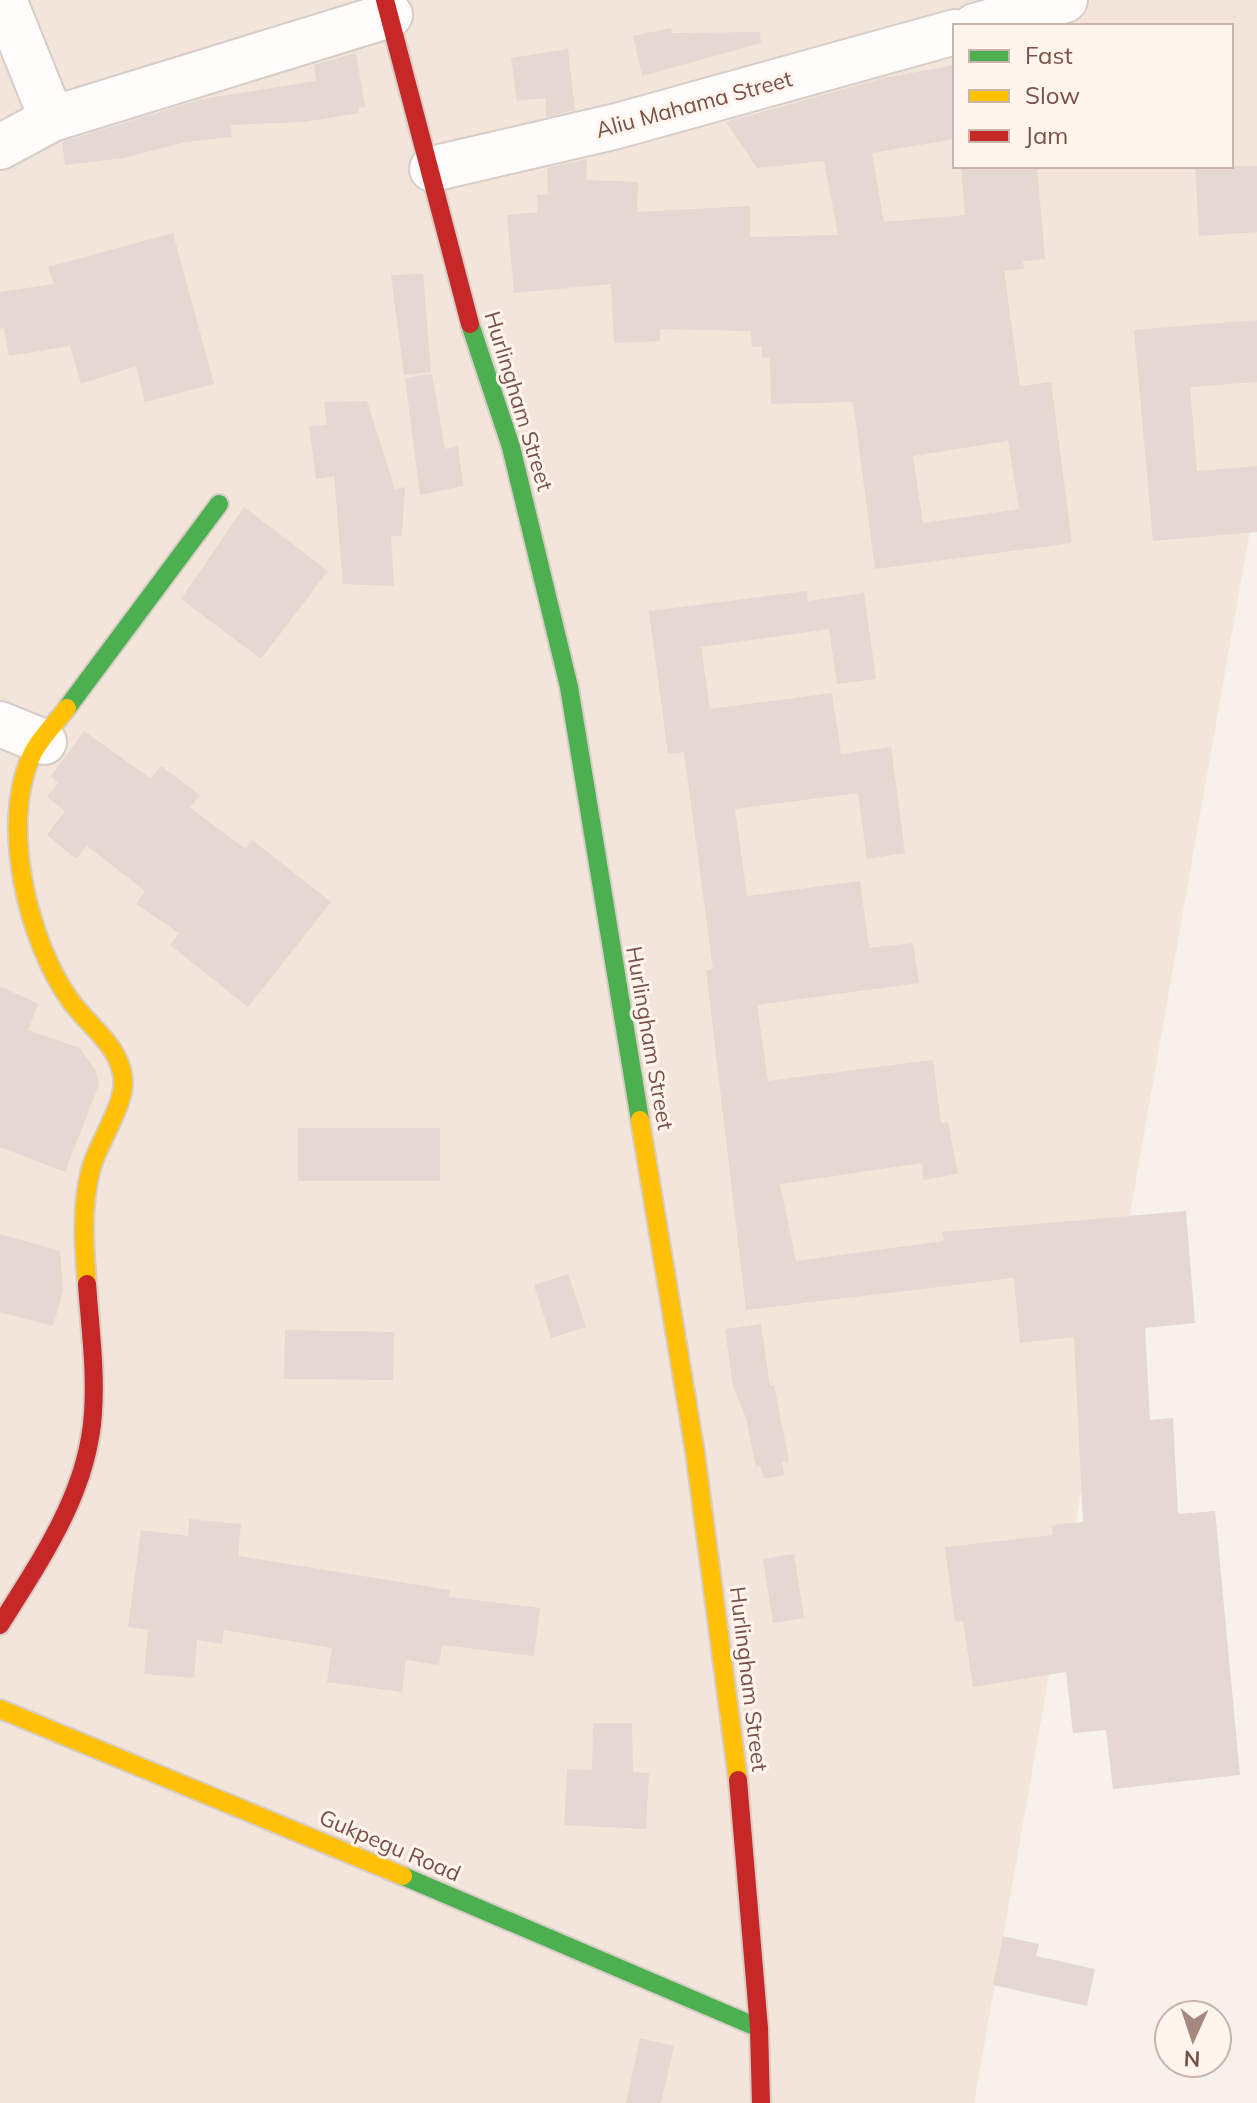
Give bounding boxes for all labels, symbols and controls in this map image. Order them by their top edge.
legend [953,24,1233,168]
text: Fast [1025,40,1073,70]
street label: Aliu Mahama Street [593,64,796,144]
text: Slow [1025,80,1080,110]
text: Jam [1025,120,1068,150]
street label: Hurlingham Street [478,308,560,494]
street label: Hurlingham Street [620,944,680,1132]
street label: Hurlingham Street [724,1585,774,1773]
street label: Gukpegu Road [315,1803,465,1887]
north arrow [1153,1999,1233,2079]
text: N [1183,2045,1201,2073]

